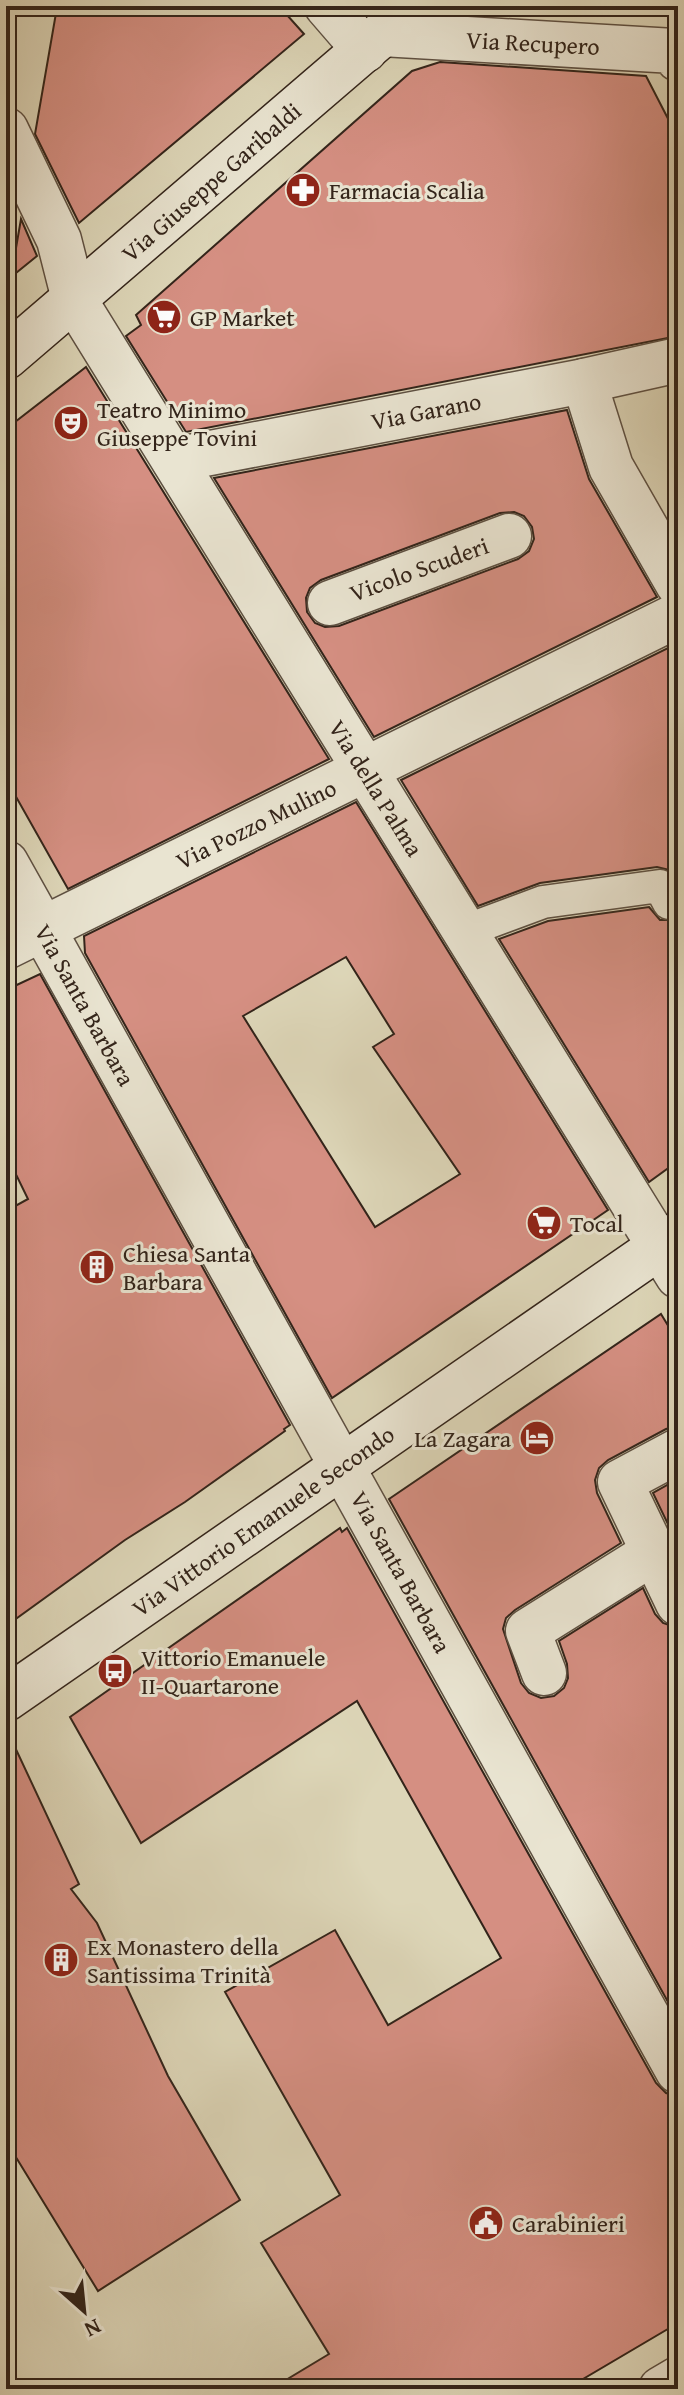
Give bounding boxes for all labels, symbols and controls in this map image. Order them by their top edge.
street label: Via Recupero [465,22,601,64]
street label: Via Giuseppe Garibaldi [113,94,309,270]
pharmacy icon: Farmacia Scalia [284,171,322,209]
place label: Farmacia Scalia [329,173,485,208]
supermarket icon: GP Market [145,298,183,336]
place label: GP Market [190,300,295,335]
street label: Via Garano [368,383,484,439]
place label: Teatro Minimo Giuseppe Tovini [97,392,258,455]
theatre icon: Teatro Minimo Giuseppe Tovini [52,404,90,442]
street label: Vicolo Scuderi [345,528,494,610]
street label: Via della Palma [320,713,432,864]
street label: Via Pozzo Mulino [170,770,342,878]
street label: Via Santa Barbara [26,918,144,1093]
supermarket icon: Tocal [525,1204,563,1242]
place label: Tocal [570,1206,624,1241]
place label: Chiesa Santa Barbara [123,1236,251,1299]
building icon: Chiesa Santa Barbara [78,1248,116,1286]
street label: Via Vittorio Emanuele Secondo [125,1417,401,1625]
hotel icon: La Zagara [518,1419,556,1457]
place label: La Zagara [414,1421,512,1456]
street label: Via Santa Barbara [342,1485,460,1660]
place label: Vittorio Emanuele II-Quartarone [141,1640,326,1703]
bus stop icon: Vittorio Emanuele II-Quartarone [96,1652,134,1690]
place label: Ex Monastero della Santissima Trinità [87,1929,279,1992]
building icon: Ex Monastero della Santissima Trinità [42,1941,80,1979]
public building icon: Carabinieri [467,2204,505,2242]
place label: Carabinieri [512,2206,625,2241]
north arrow [44,2271,124,2351]
text: N [79,2311,107,2347]

